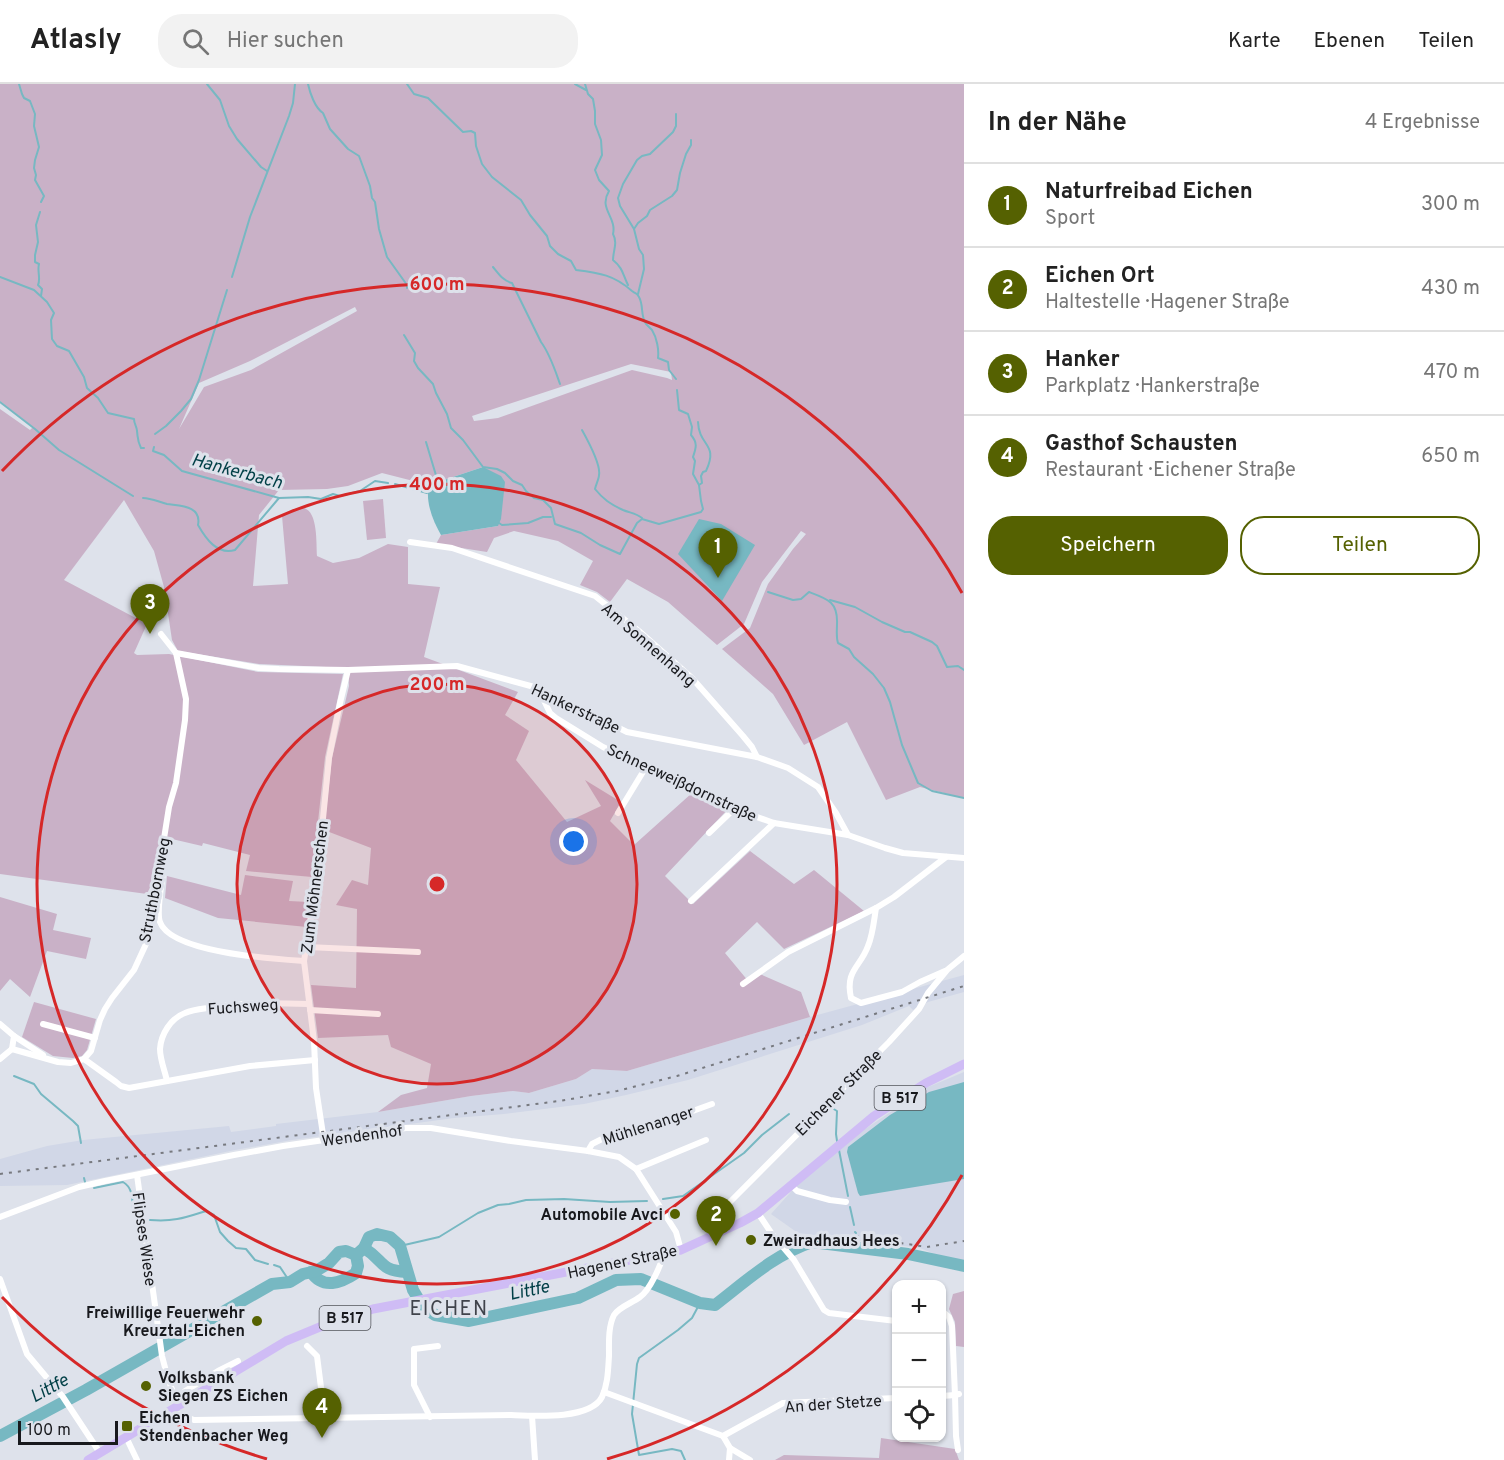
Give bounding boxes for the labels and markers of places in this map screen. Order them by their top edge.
pin: 1 [698,528,738,578]
pin: 3 [130,584,170,634]
centre of rings [427,874,447,894]
pin: 2 [696,1196,736,1246]
place label: Automobile Avci [541,1206,663,1226]
marker: Automobile Avci [668,1207,682,1221]
place label: Zweiradhaus Hees [763,1232,900,1252]
marker: Zweiradhaus Hees [744,1233,758,1247]
place label: Freiwillige Feuerwehr Kreuztal-Eichen [86,1304,245,1342]
marker: Freiwillige Feuerwehr Kreuztal-Eichen [250,1314,264,1328]
place label: Volksbank Siegen ZS Eichen [158,1369,288,1407]
marker: Volksbank Siegen ZS Eichen [139,1379,153,1393]
pin: 4 [302,1388,342,1438]
place label: Eichen Stendenbacher Weg [139,1409,289,1447]
marker: Eichen Stendenbacher Weg [120,1419,134,1433]

